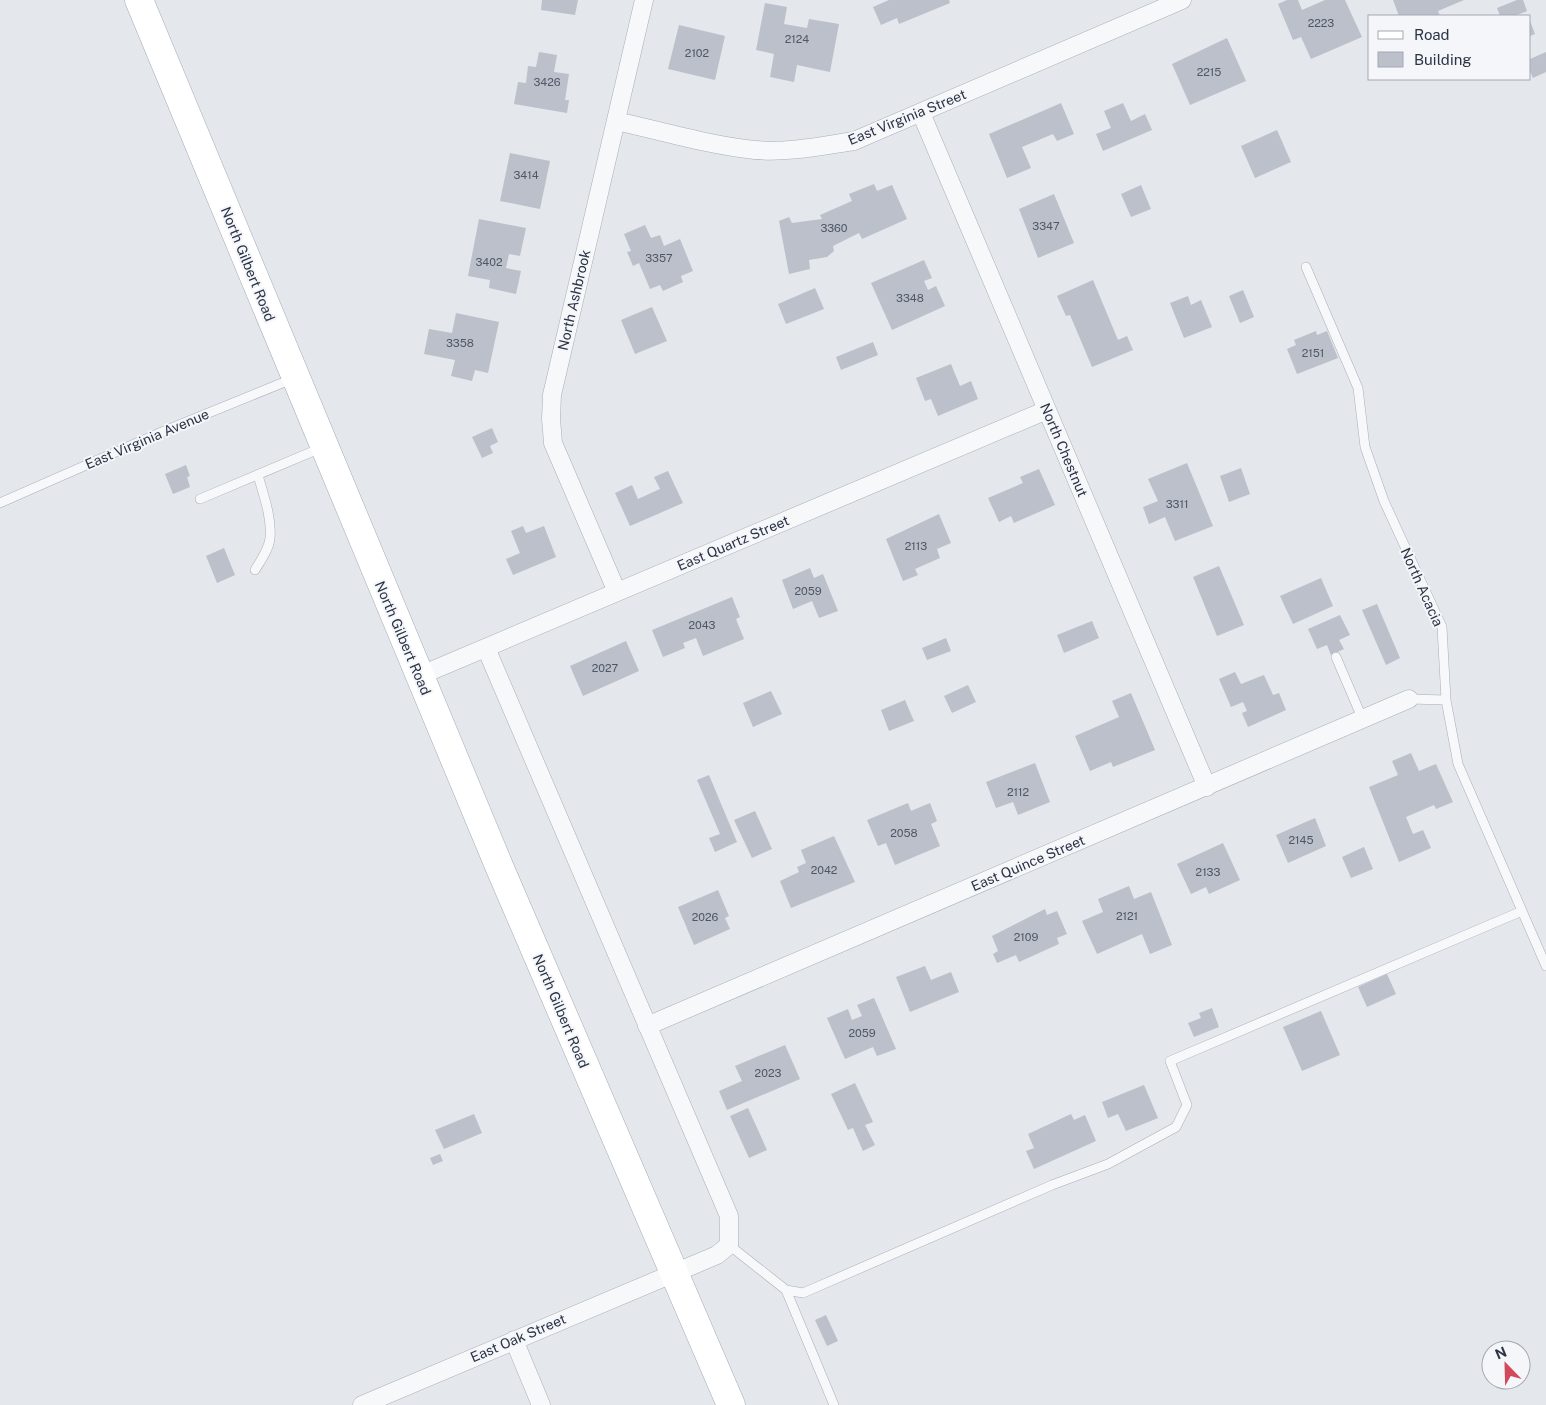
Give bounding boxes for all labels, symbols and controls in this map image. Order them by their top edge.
legend [1368,15,1531,80]
house number: 2223 [1308,17,1334,29]
text: Road [1414,26,1450,43]
house number: 2124 [785,33,809,45]
house number: 2102 [685,47,710,59]
text: Building [1414,51,1472,68]
house number: 2215 [1197,66,1221,78]
house number: 3426 [533,76,561,88]
street label: East Virginia Street [846,86,968,148]
house number: 3414 [513,169,539,181]
street label: North Gilbert Road [218,204,278,324]
house number: 3347 [1032,220,1060,232]
house number: 3360 [820,222,848,234]
street label: North Ashbrook [555,248,593,352]
house number: 3357 [645,252,673,264]
house number: 3402 [475,256,503,268]
house number: 3348 [896,292,924,304]
house number: 3358 [446,337,474,349]
house number: 2151 [1302,347,1324,359]
street label: North Chestnut [1037,401,1091,499]
street label: East Virginia Avenue [83,406,211,472]
house number: 3311 [1166,498,1188,510]
street label: East Quartz Street [675,512,791,574]
house number: 2113 [905,540,927,552]
street label: North Acacia [1398,545,1446,629]
street label: North Gilbert Road [372,579,434,697]
house number: 2059 [794,585,822,597]
house number: 2043 [688,619,716,631]
house number: 2027 [592,662,619,674]
house number: 2112 [1007,786,1029,798]
house number: 2058 [890,827,918,839]
street label: East Quince Street [969,832,1087,894]
house number: 2145 [1289,834,1313,846]
house number: 2042 [811,864,838,876]
house number: 2133 [1196,866,1220,878]
house number: 2121 [1116,910,1138,922]
house number: 2026 [692,911,718,923]
house number: 2109 [1014,931,1038,943]
street label: North Gilbert Road [530,952,592,1070]
house number: 2059 [848,1027,876,1039]
house number: 2023 [755,1067,781,1079]
street label: East Oak Street [468,1311,568,1365]
north arrow [1481,1340,1531,1390]
text: N [1493,1344,1509,1363]

